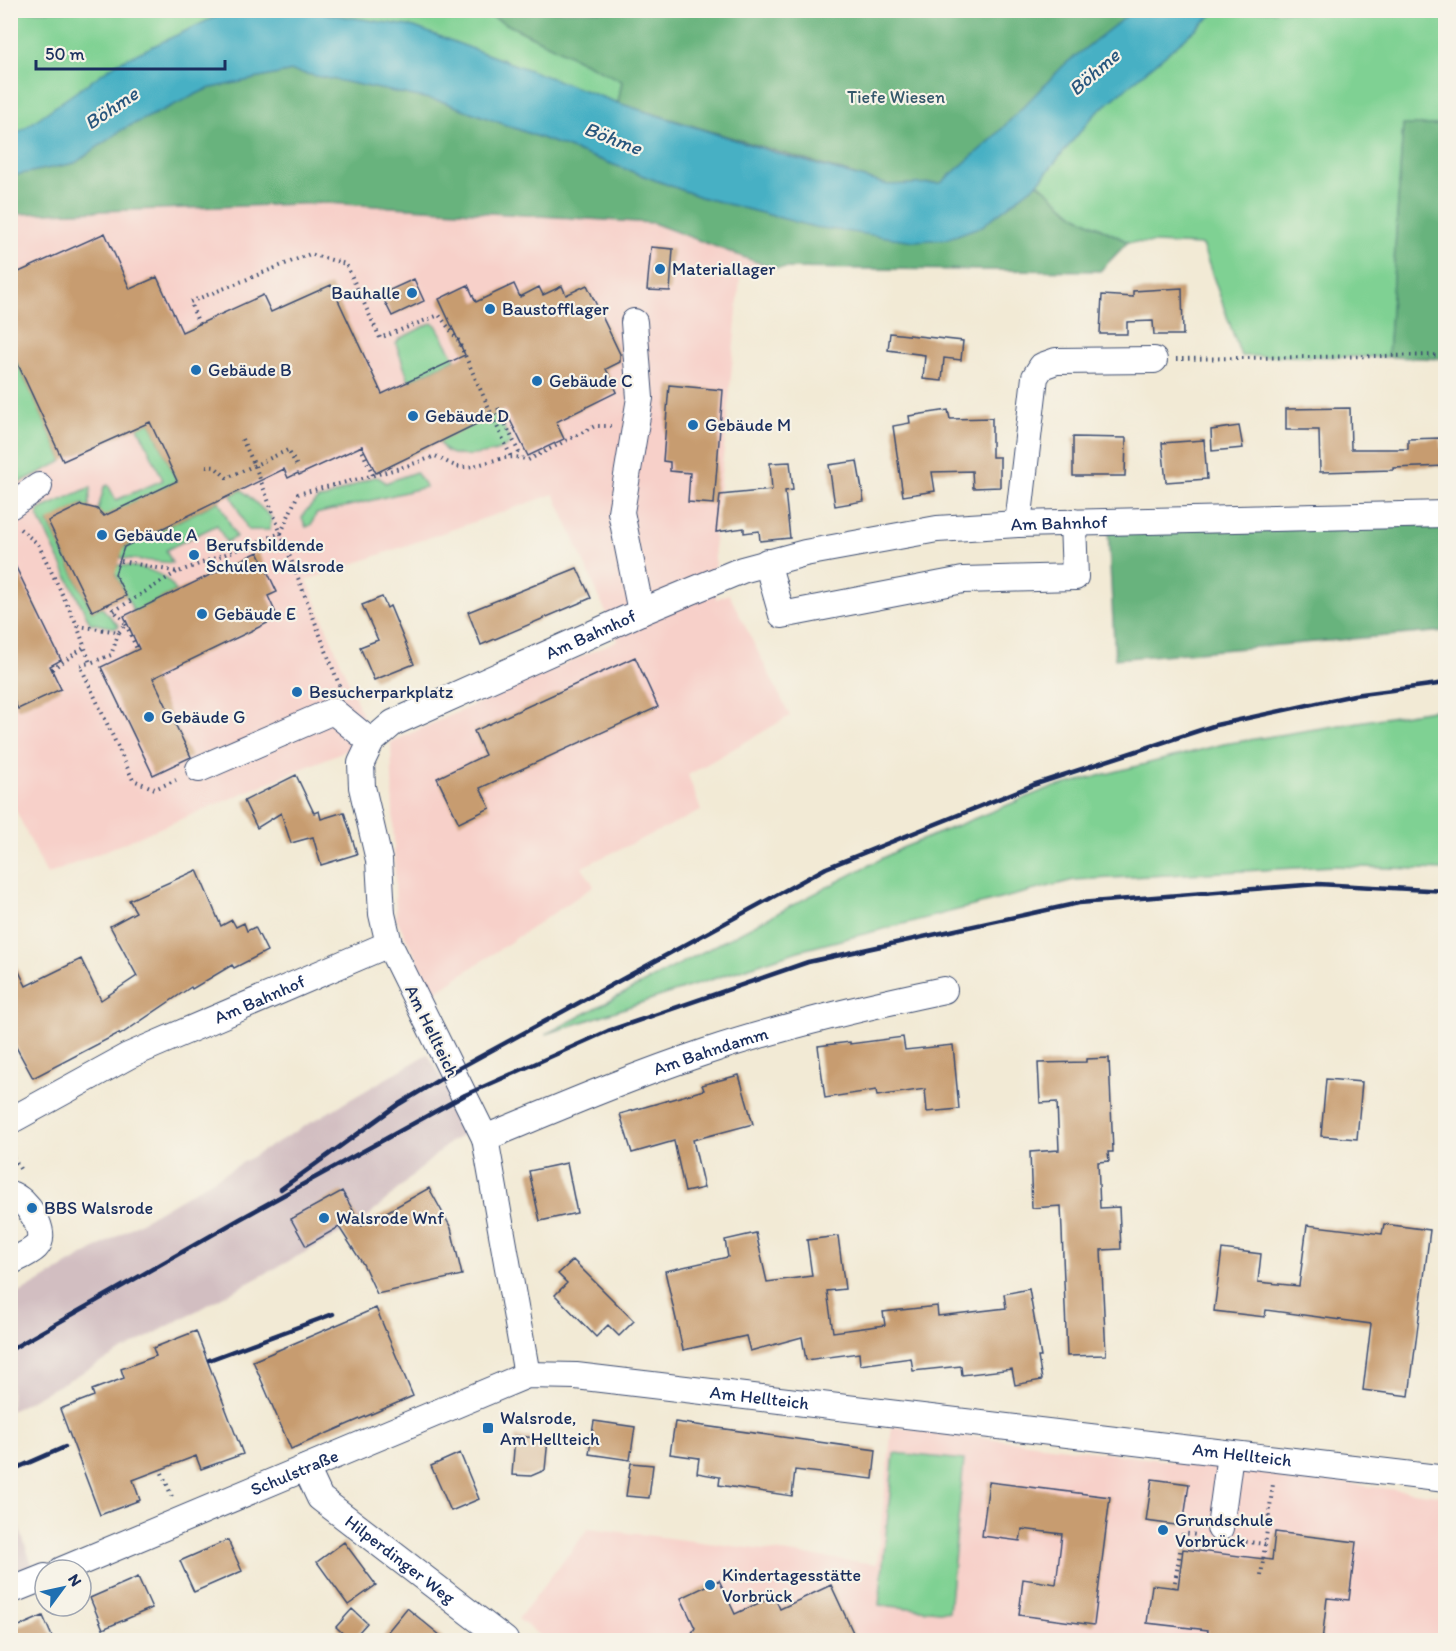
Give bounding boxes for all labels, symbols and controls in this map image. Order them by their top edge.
scale bar [36,33,225,71]
water label: Böhme [1064,42,1125,101]
text: 50 m [45,43,85,65]
water label: Böhme [80,81,144,135]
park label: Tiefe Wiesen [847,86,945,108]
water label: Böhme [581,116,646,160]
place label: Materiallager [672,258,776,280]
marker: Materiallager [653,262,667,276]
place label: Bauhalle [331,282,400,304]
marker: Bauhalle [405,286,419,300]
place label: Baustofflager [502,298,609,320]
marker: Baustofflager [483,302,497,316]
place label: Gebäude B [208,359,292,381]
marker: Gebäude B [189,363,203,377]
place label: Gebäude C [549,370,633,392]
marker: Gebäude C [530,374,544,388]
place label: Gebäude D [425,405,509,427]
marker: Gebäude D [406,409,420,423]
place label: Gebäude M [705,414,791,436]
marker: Gebäude M [686,418,700,432]
street label: Am Bahnhof [1010,511,1108,535]
place label: Gebäude A [114,524,198,546]
marker: Gebäude A [95,528,109,542]
place label: Berufsbildende Schulen Walsrode [206,534,344,577]
marker: Berufsbildende Schulen Walsrode [187,548,201,562]
place label: Gebäude E [214,603,296,625]
street label: Am Bahnhof [542,605,640,664]
marker: Gebäude E [195,607,209,621]
place label: Besucherparkplatz [309,681,453,703]
marker: Besucherparkplatz [290,685,304,699]
place label: Gebäude G [161,706,245,728]
marker: Gebäude G [142,710,156,724]
street label: Am Bahnhof [211,970,309,1029]
street label: Am Hellteich [400,981,464,1081]
street label: Am Bahndamm [650,1022,771,1080]
place label: BBS Walsrode [44,1197,153,1219]
marker: BBS Walsrode [25,1201,39,1215]
place label: Walsrode Wnf [336,1207,444,1229]
marker: Walsrode Wnf [317,1211,331,1225]
street label: Am Hellteich [709,1381,811,1415]
place label: Walsrode, Am Hellteich [500,1407,600,1450]
marker: Walsrode, Am Hellteich [481,1421,495,1435]
street label: Am Hellteich [1191,1438,1293,1472]
street label: Schulstraße [247,1444,342,1501]
place label: Grundschule Vorbrück [1175,1509,1273,1552]
street label: Hilperdinger Weg [341,1510,460,1609]
marker: Grundschule Vorbrück [1156,1523,1170,1537]
north arrow [33,1558,93,1618]
place label: Kindertagesstätte Vorbrück [722,1564,861,1607]
text: N [64,1570,86,1590]
marker: Kindertagesstätte Vorbrück [703,1578,717,1592]

